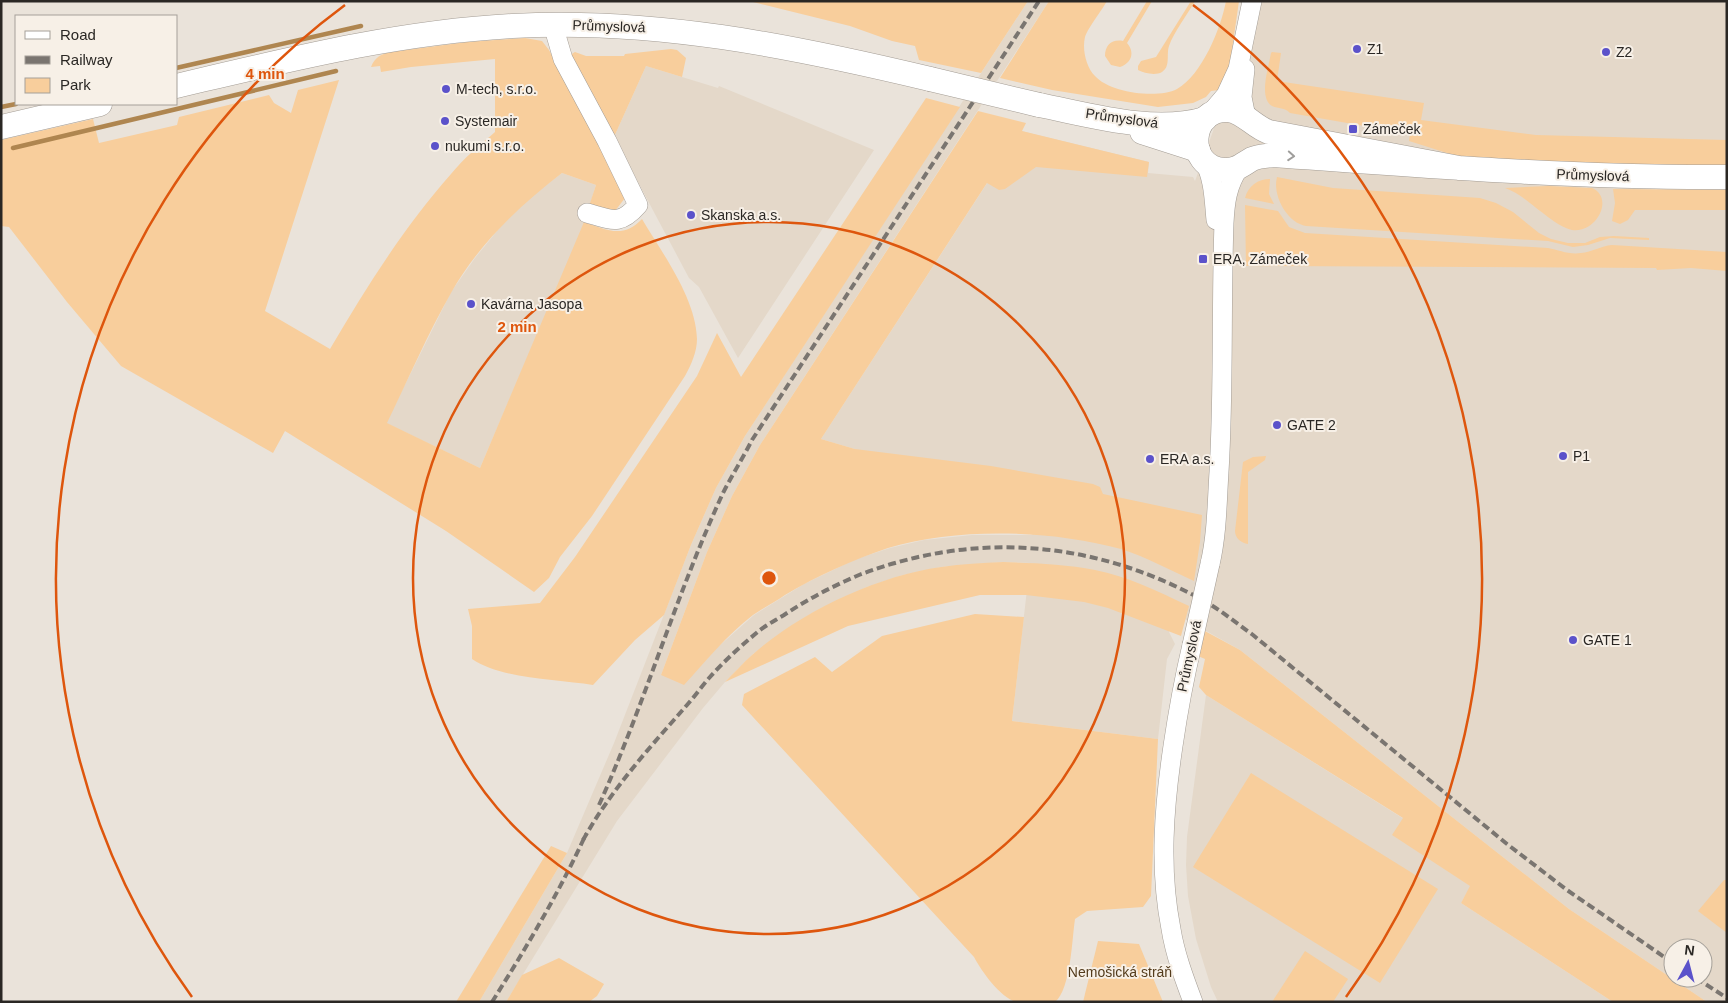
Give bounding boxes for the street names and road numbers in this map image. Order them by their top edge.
street label: Průmyslová [572,17,646,35]
street label: Průmyslová [1085,105,1160,131]
street label: Průmyslová [1556,166,1630,184]
street label: Průmyslová [1174,618,1204,693]

